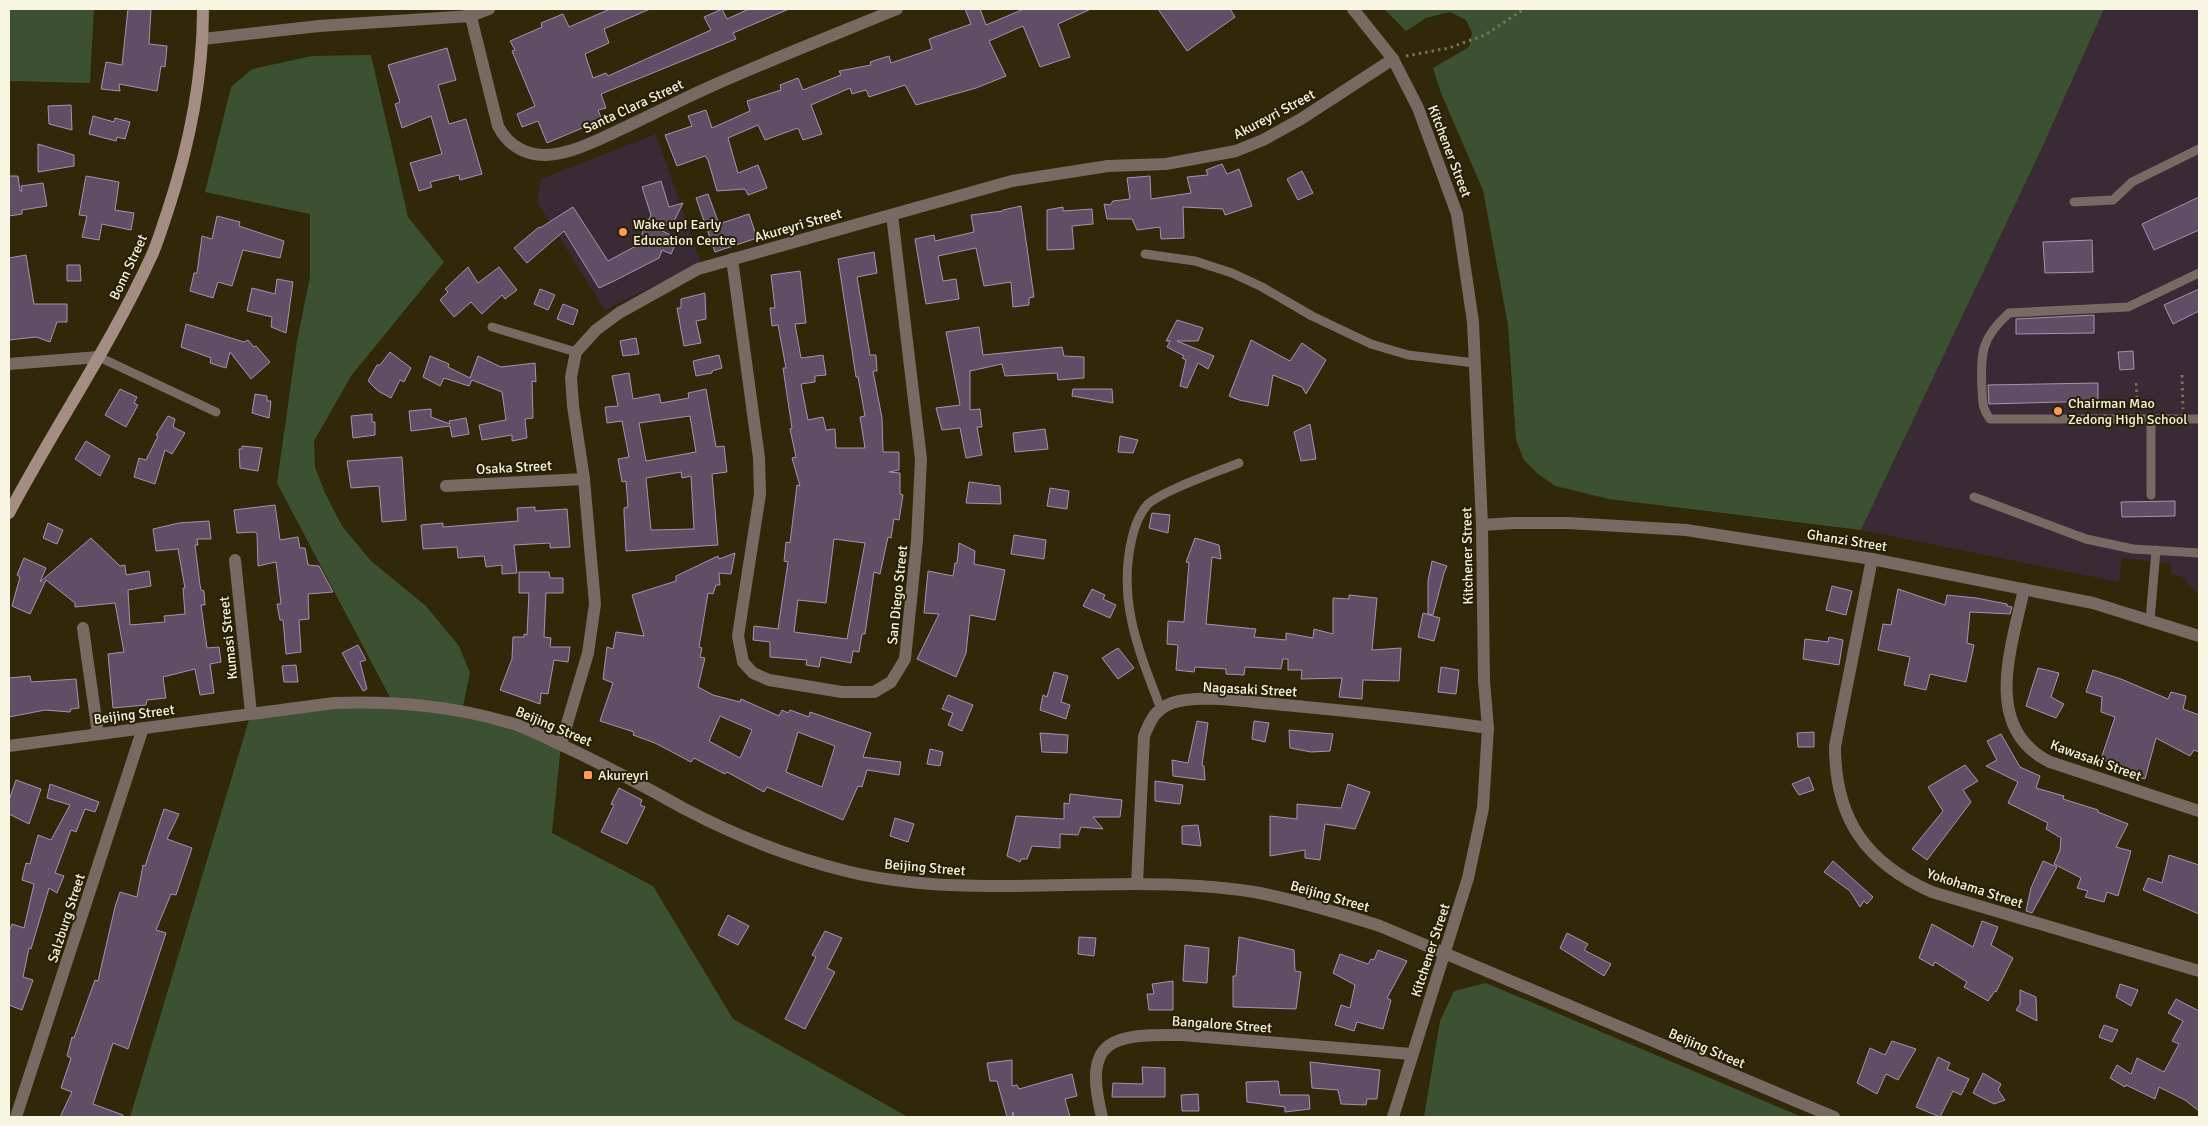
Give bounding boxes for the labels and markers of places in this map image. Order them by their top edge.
place label: Wake up! Early Education Centre [633,216,736,249]
marker: Wake up! Early Education Centre [617,226,629,238]
place label: Chairman Mao Zedong High School [2068,395,2187,428]
marker: Chairman Mao Zedong High School [2052,405,2064,417]
place label: Akureyri [598,767,648,784]
marker: Akureyri [582,769,594,781]

